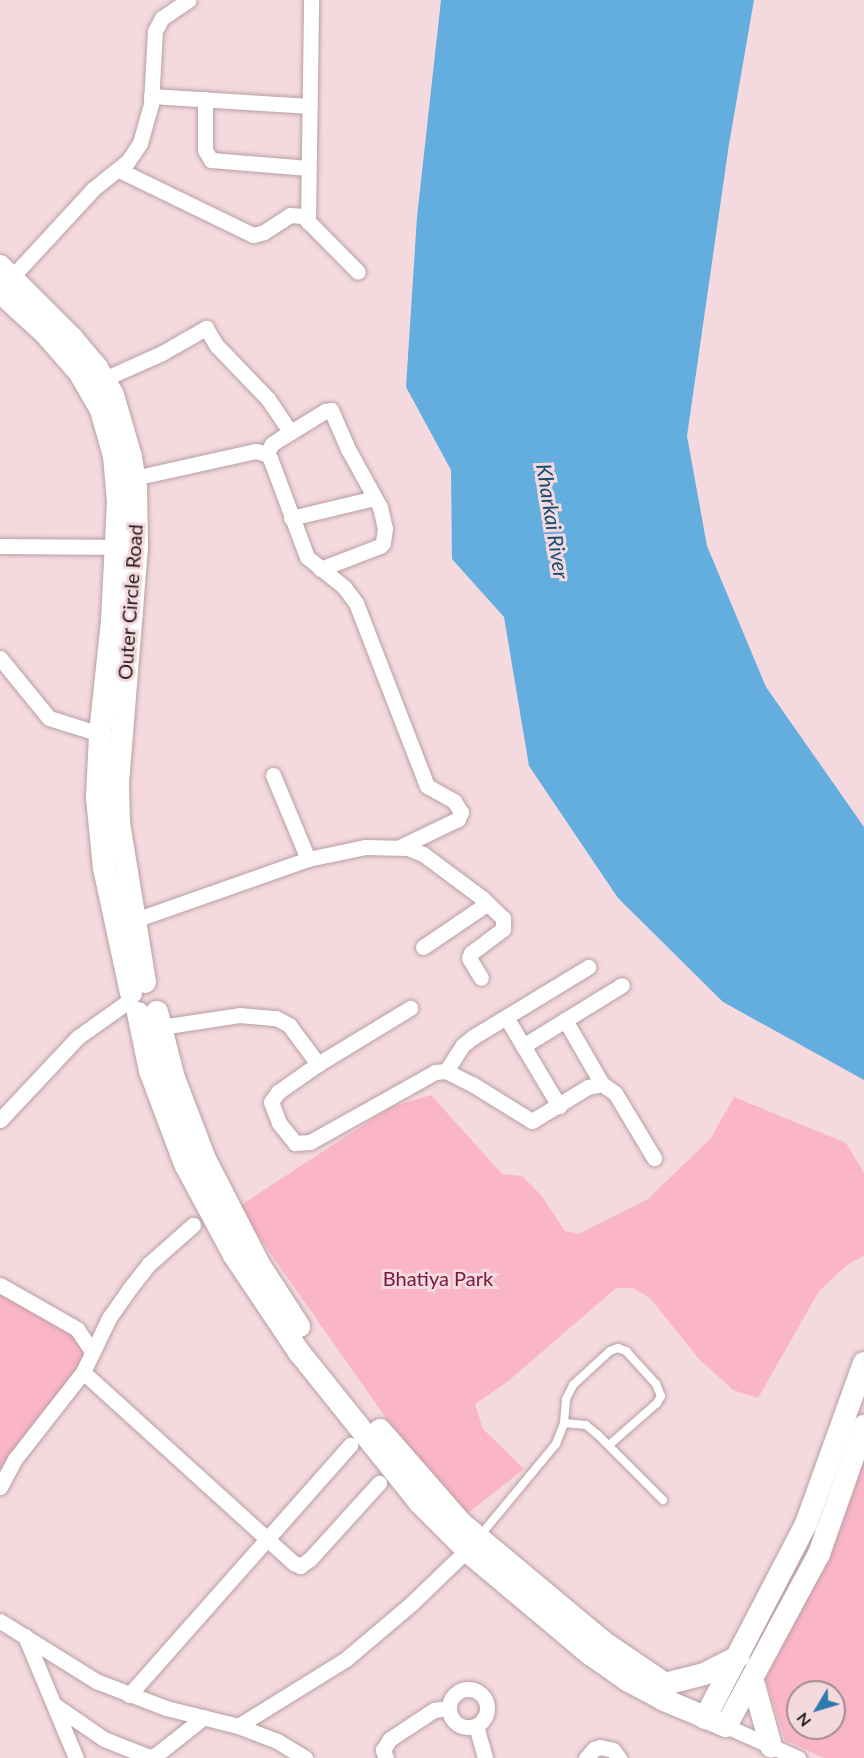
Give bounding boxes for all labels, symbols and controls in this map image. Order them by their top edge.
water label: Kharkai River [531,462,575,580]
street label: Outer Circle Road [113,523,147,681]
park label: Bhatiya Park [383,1266,493,1290]
north arrow [786,1680,846,1740]
text: N [792,1709,814,1731]

